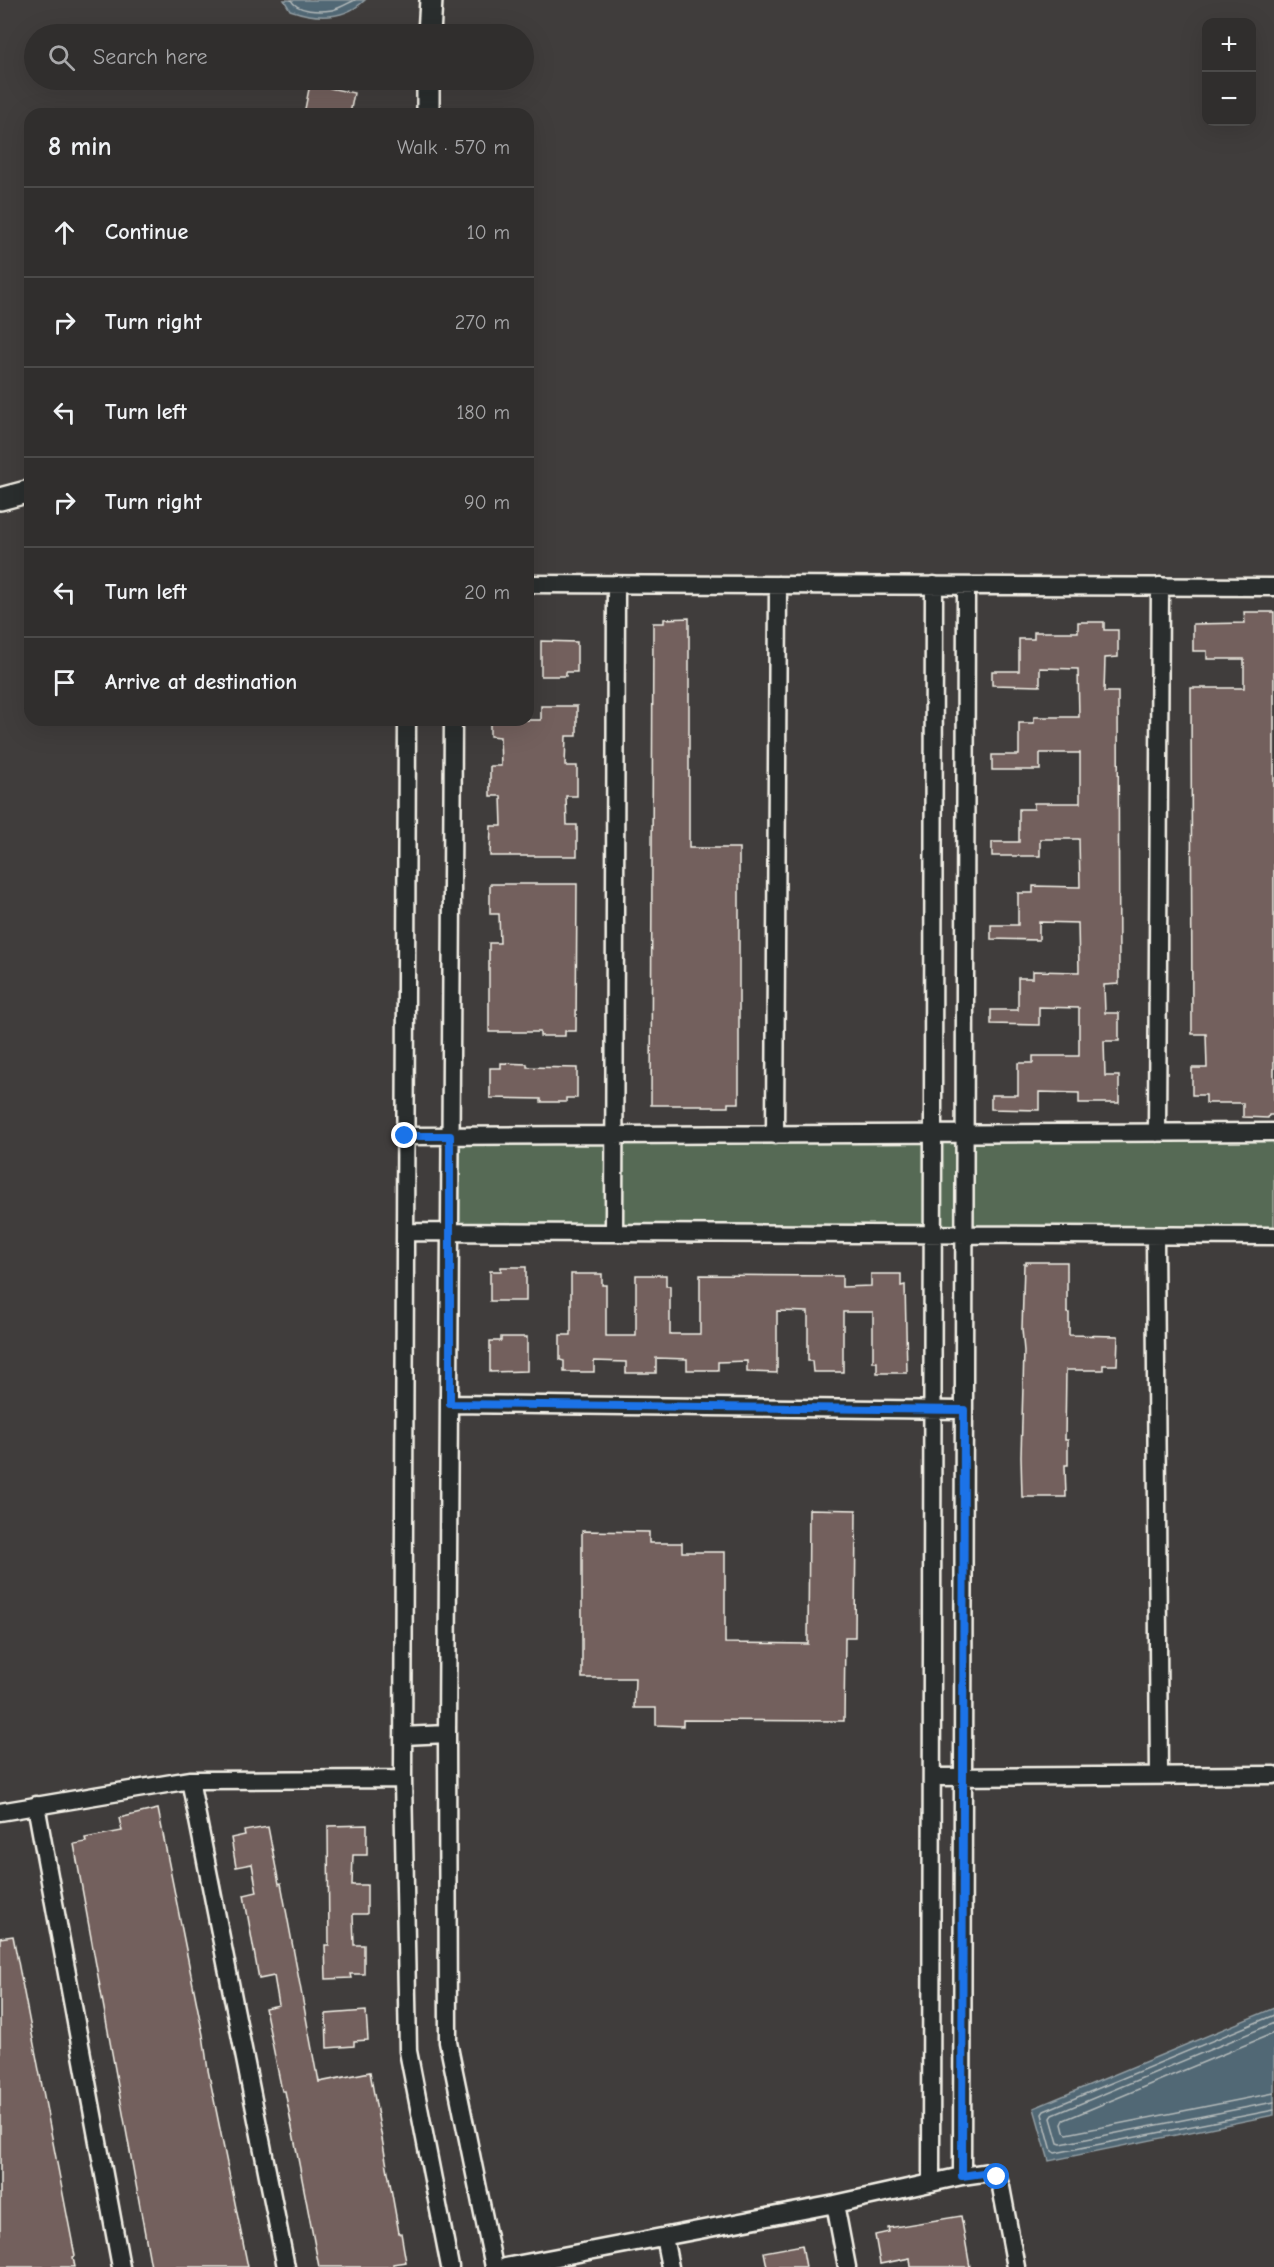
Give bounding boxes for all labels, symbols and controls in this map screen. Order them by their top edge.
map controls [1202,18,1256,126]
button: + [1202,18,1256,72]
search box [24,24,534,90]
icon: search [45,41,78,74]
text: Search here [93,44,208,70]
button: − [1202,72,1256,126]
text: 8 min [48,132,112,162]
text: Walk · 570 m [397,136,510,159]
icon: ahead [48,216,81,249]
text: Continue [105,219,188,245]
text: 10 m [467,221,510,244]
icon: right [48,306,81,339]
text: Turn right [105,309,202,335]
text: 270 m [455,311,510,334]
icon: left [48,396,81,429]
text: Turn left [105,399,187,425]
text: 180 m [456,401,510,424]
icon: right [48,486,81,519]
text: Turn right [105,489,202,515]
text: 90 m [464,491,510,514]
icon: left [48,576,81,609]
text: Turn left [105,579,187,605]
text: 20 m [464,581,510,604]
icon: arrive [48,666,81,699]
text: Arrive at destination [105,669,297,695]
route end [391,1122,417,1148]
route start [983,2163,1009,2189]

